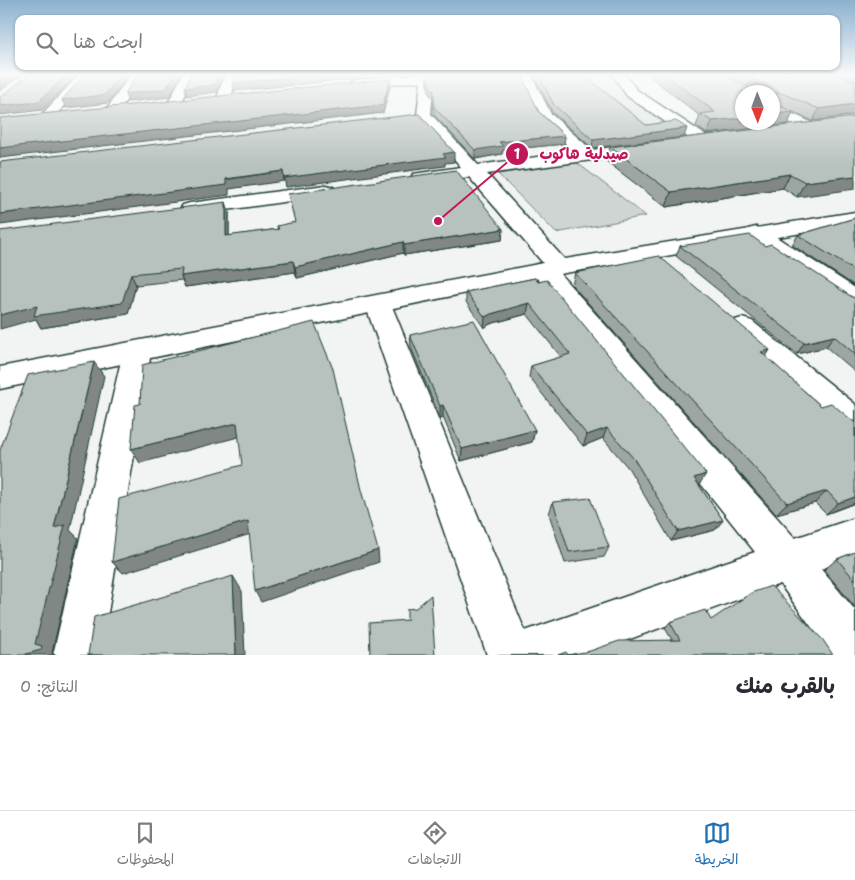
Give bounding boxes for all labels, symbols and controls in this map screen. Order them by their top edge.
search box [15,15,840,70]
icon: search [33,29,61,57]
text: ابحث هنا [73,29,143,54]
north arrow [735,85,780,130]
callout: صيدلية هاكوب [504,139,638,169]
text: 1 [514,144,521,164]
text: صيدلية هاكوب [539,144,629,164]
text: بالقرب منك [736,672,835,700]
text: النتائج: 0 [20,676,78,697]
tab: المحفوظات [117,819,174,872]
tab: الاتجاهات [407,819,462,872]
tab: الخريطة [695,819,738,872]

